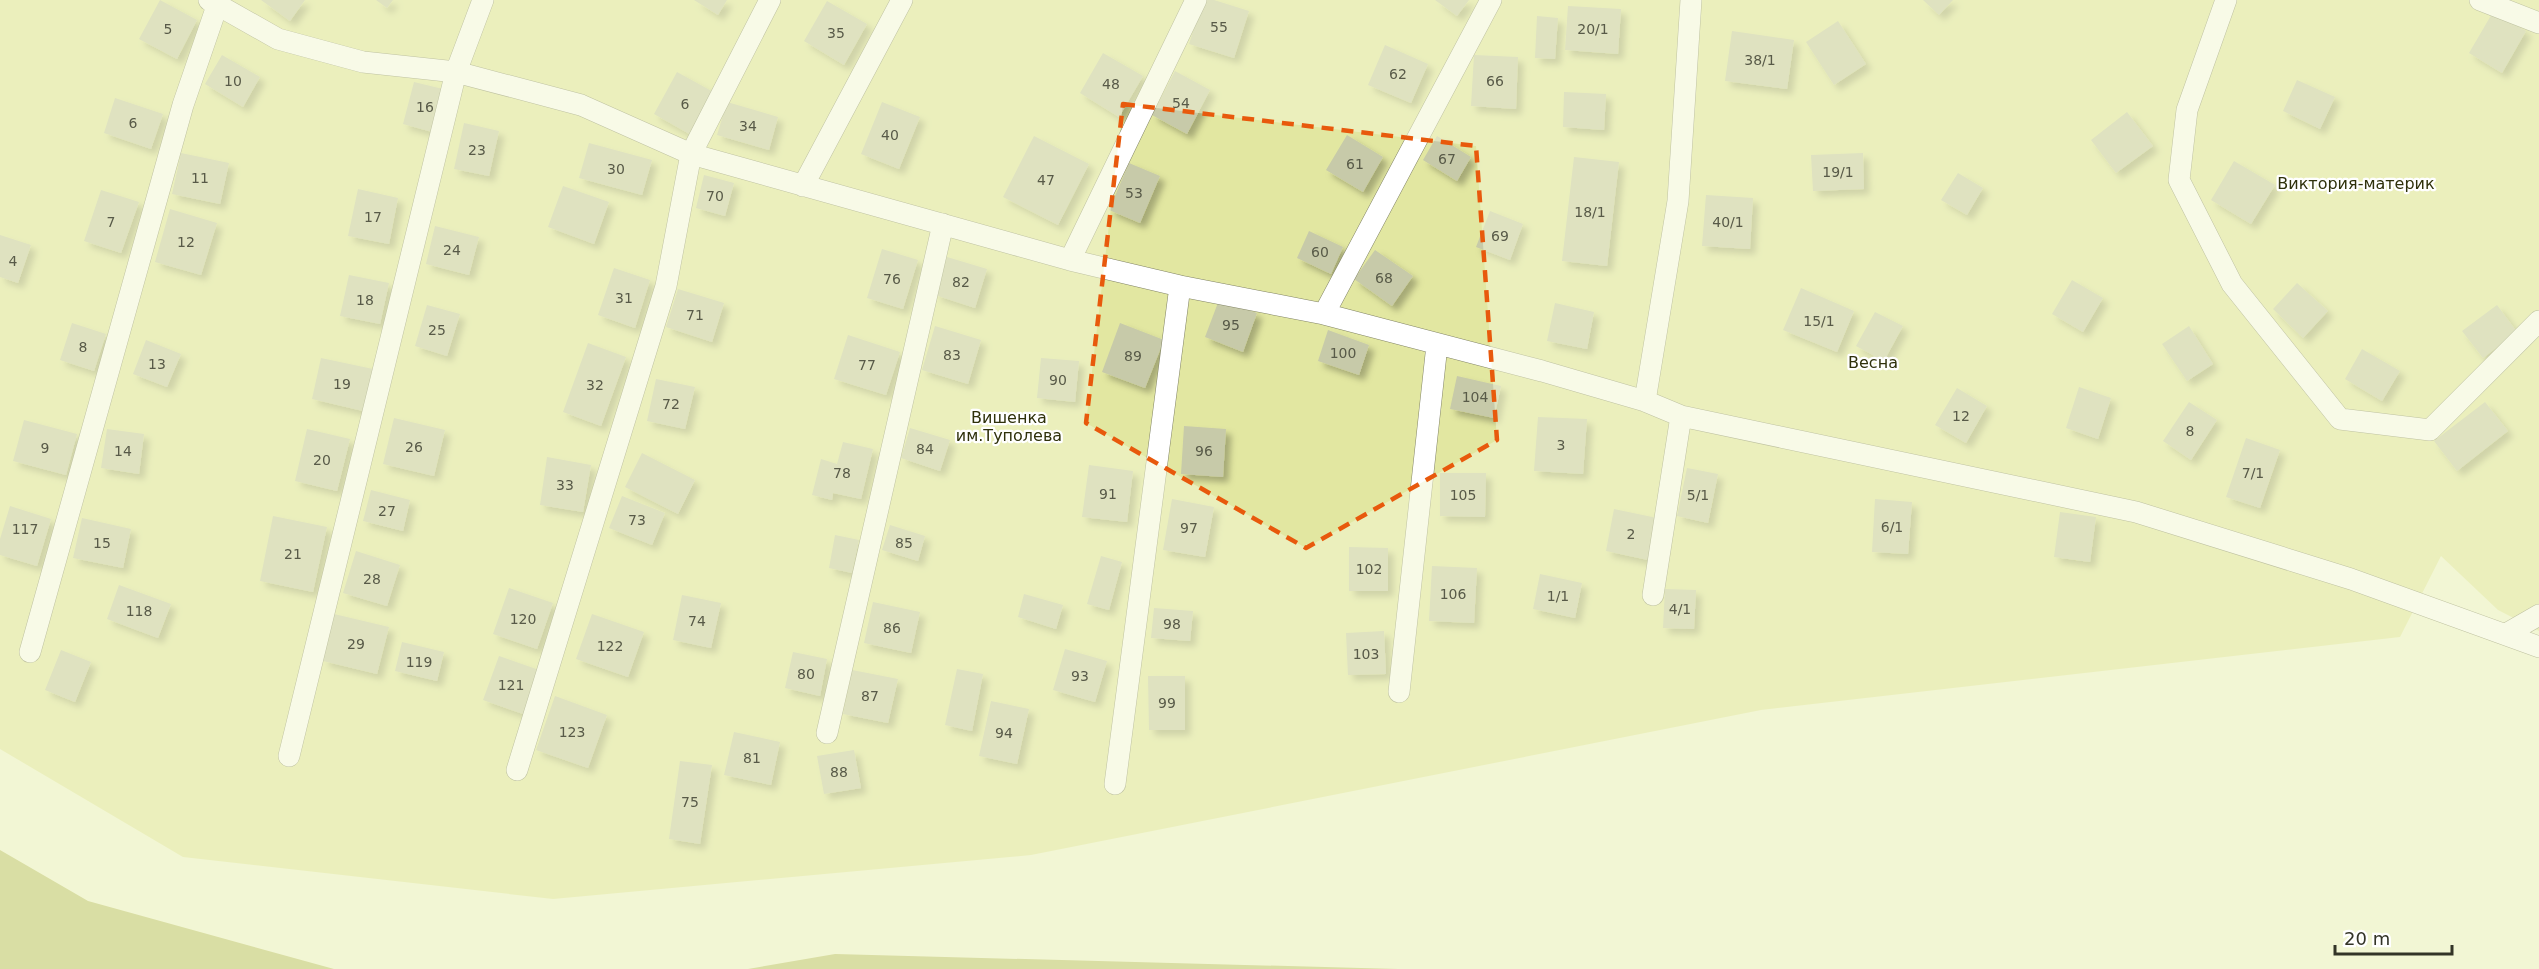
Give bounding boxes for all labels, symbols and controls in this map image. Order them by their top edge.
house number: 55 [1210,19,1228,35]
house number: 5 [164,21,172,37]
house number: 20/1 [1577,21,1609,37]
house number: 35 [827,25,845,41]
house number: 38/1 [1744,52,1776,68]
house number: 62 [1389,66,1407,82]
house number: 10 [224,73,242,89]
house number: 66 [1486,73,1504,89]
house number: 48 [1102,76,1120,92]
house number: 54 [1172,95,1190,111]
house number: 6 [681,96,690,112]
house number: 16 [416,99,434,115]
house number: 6 [129,115,138,131]
house number: 34 [739,118,757,134]
house number: 40 [881,127,899,143]
house number: 23 [468,142,486,158]
house number: 67 [1438,151,1456,167]
house number: 61 [1346,156,1364,172]
house number: 30 [607,161,625,177]
house number: 19/1 [1822,164,1854,180]
house number: 11 [191,170,209,186]
house number: 47 [1037,172,1055,188]
park label: Виктория-материк [2277,174,2435,193]
house number: 53 [1125,185,1143,201]
house number: 70 [706,188,724,204]
house number: 18/1 [1574,204,1606,220]
house number: 17 [364,209,382,225]
house number: 7 [107,214,115,230]
house number: 40/1 [1712,214,1744,230]
house number: 69 [1491,228,1509,244]
house number: 12 [177,234,195,250]
house number: 24 [443,242,461,258]
house number: 60 [1311,244,1329,260]
house number: 4 [9,253,18,269]
house number: 68 [1375,270,1393,286]
house number: 76 [883,271,901,287]
house number: 82 [952,274,970,290]
house number: 31 [615,290,633,306]
house number: 18 [356,292,374,308]
house number: 71 [686,307,704,323]
house number: 15/1 [1803,313,1835,329]
house number: 95 [1222,317,1240,333]
house number: 25 [428,322,446,338]
house number: 8 [79,339,87,355]
house number: 100 [1330,345,1356,361]
house number: 83 [943,347,961,363]
house number: 89 [1124,348,1142,364]
park label: Весна [1848,353,1898,372]
house number: 13 [148,356,166,372]
house number: 77 [858,357,876,373]
house number: 90 [1049,372,1067,388]
house number: 19 [333,376,351,392]
house number: 32 [586,377,604,393]
house number: 104 [1462,389,1488,405]
house number: 72 [662,396,680,412]
park label: Вишенка им.Туполева [956,408,1062,445]
house number: 12 [1952,408,1970,424]
house number: 8 [2186,423,2194,439]
house number: 3 [1557,437,1565,453]
house number: 26 [405,439,423,455]
house number: 9 [41,440,49,456]
house number: 84 [916,441,934,457]
house number: 14 [114,443,132,459]
house number: 96 [1195,443,1213,459]
house number: 20 [313,452,331,468]
house number: 78 [833,465,851,481]
house number: 7/1 [2242,465,2264,481]
house number: 33 [556,477,574,493]
house number: 91 [1099,486,1117,502]
house number: 105 [1450,487,1476,503]
house number: 5/1 [1687,487,1709,503]
house number: 27 [378,503,396,519]
house number: 73 [628,512,646,528]
house number: 6/1 [1881,519,1903,535]
house number: 97 [1180,520,1198,536]
house number: 117 [12,521,38,537]
house number: 2 [1627,526,1635,542]
house number: 15 [93,535,111,551]
house number: 85 [895,535,913,551]
house number: 21 [284,546,302,562]
house number: 102 [1356,561,1382,577]
house number: 28 [363,571,381,587]
house number: 106 [1440,586,1466,602]
house number: 1/1 [1547,588,1569,604]
house number: 4/1 [1669,601,1691,617]
house number: 118 [126,603,152,619]
house number: 120 [510,611,536,627]
house number: 74 [688,613,706,629]
house number: 98 [1163,616,1181,632]
house number: 86 [883,620,901,636]
house number: 29 [347,636,365,652]
house number: 122 [597,638,623,654]
house number: 103 [1353,646,1379,662]
house number: 119 [406,654,432,670]
house number: 80 [797,666,815,682]
house number: 93 [1071,668,1089,684]
house number: 121 [498,677,524,693]
house number: 87 [861,688,879,704]
house number: 99 [1158,695,1176,711]
house number: 123 [559,724,585,740]
house number: 94 [995,725,1013,741]
house number: 81 [743,750,761,766]
house number: 88 [830,764,848,780]
house number: 75 [681,794,699,810]
scale bar [2335,918,2452,956]
text: 20 m [2344,928,2390,949]

